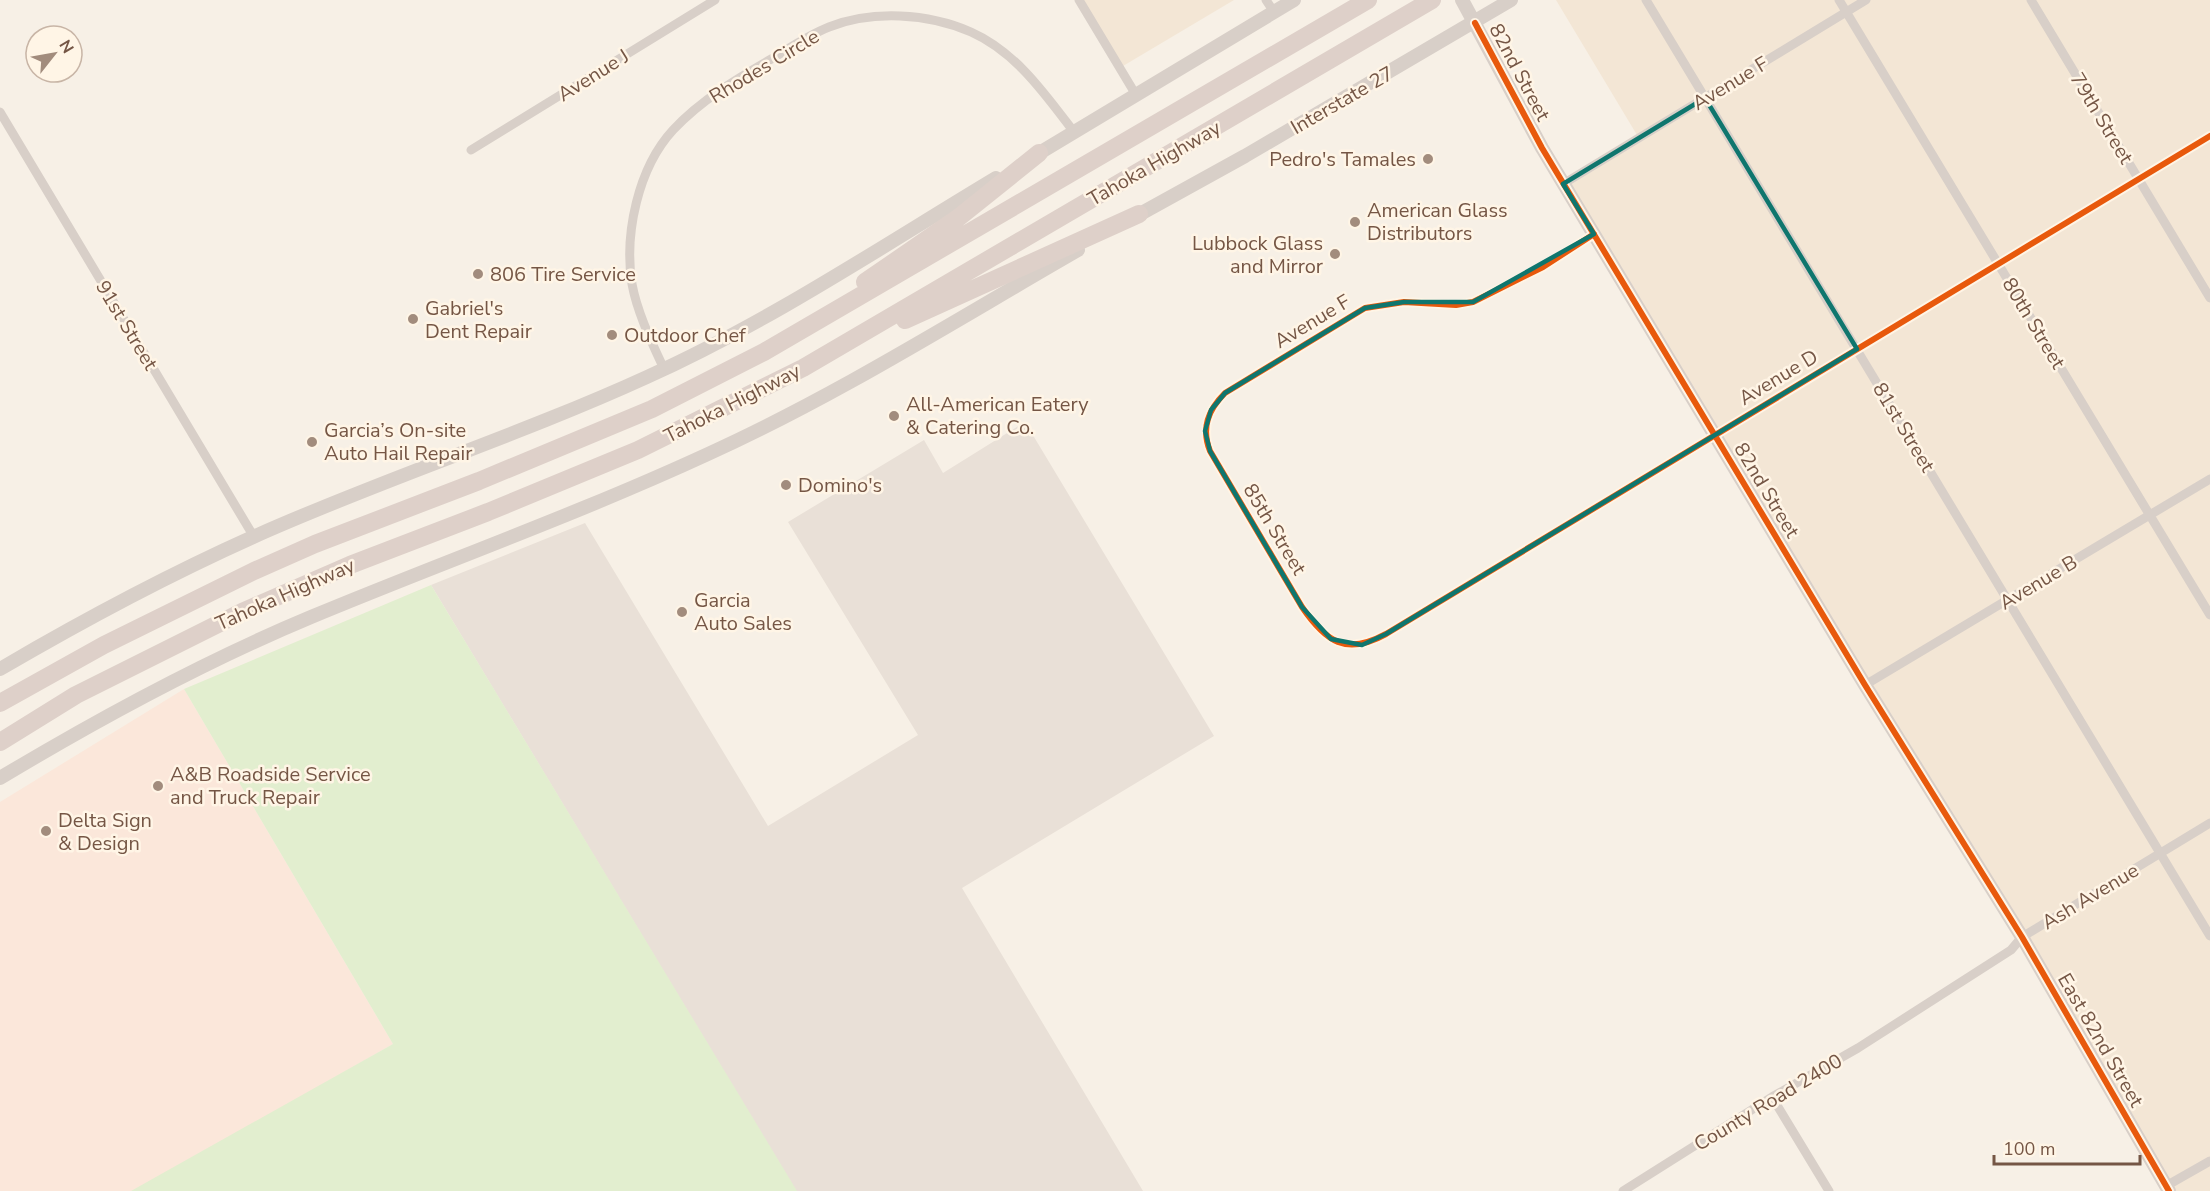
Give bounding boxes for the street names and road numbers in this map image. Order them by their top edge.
street label: 82nd Street [1483,19,1557,127]
street label: Rhodes Circle [704,23,824,110]
street label: Avenue J [552,43,634,108]
street label: Avenue F [1687,50,1773,117]
street label: Interstate 27 [1286,60,1399,141]
street label: 79th Street [2064,68,2140,170]
street label: Tahoka Highway [1083,114,1226,212]
street label: 80th Street [1996,273,2072,375]
street label: 91st Street [89,275,164,376]
street label: Avenue F [1269,288,1355,355]
street label: Avenue D [1734,343,1823,412]
street label: Tahoka Highway [660,357,806,449]
street label: 81st Street [1866,377,1941,478]
street label: 82nd Street [1728,438,1806,544]
street label: 85th Street [1237,479,1313,581]
street label: Avenue B [1994,549,2082,616]
street label: Tahoka Highway [211,551,360,637]
street label: Ash Avenue [2037,857,2144,936]
street label: East 82nd Street [2051,968,2150,1113]
street label: County Road 2400 [1689,1047,1848,1157]

